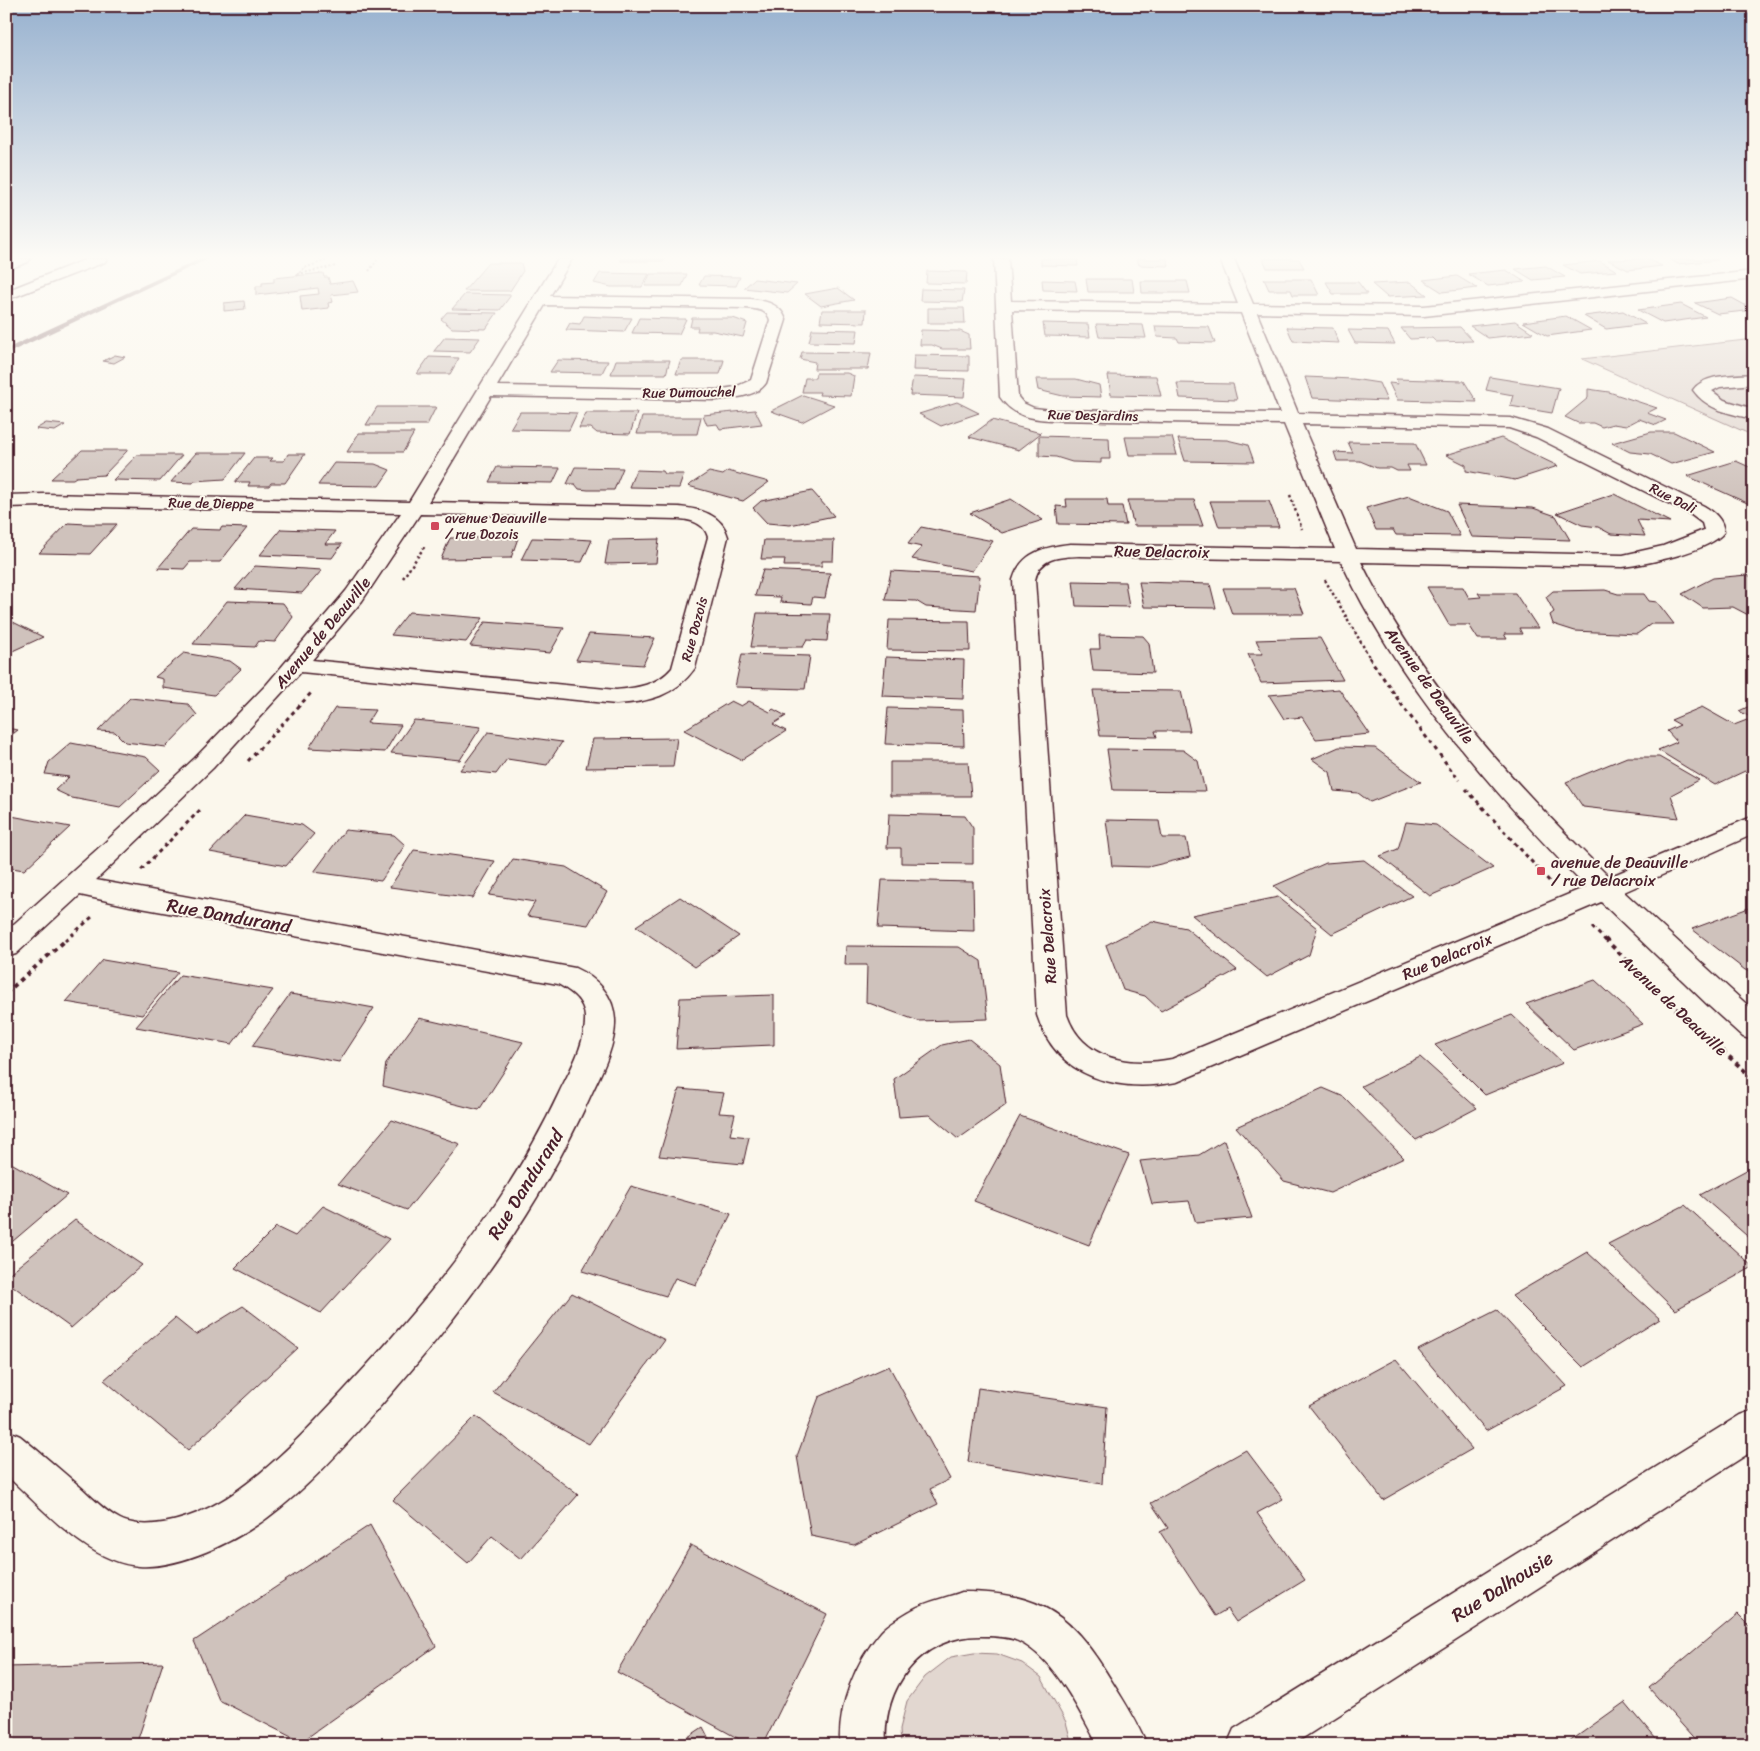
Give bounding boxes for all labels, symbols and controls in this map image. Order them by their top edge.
street label: Rue Dumouchel [642,379,737,406]
street label: Rue Desjardins [1048,402,1139,429]
street label: Rue Dali [1645,476,1702,521]
street label: Rue de Dieppe [168,490,254,517]
place label: avenue Deauville / rue Dozois [445,506,547,547]
marker: avenue Deauville / rue Dozois [429,520,441,532]
street label: Rue Delacroix [1114,536,1211,567]
street label: Avenue de Deauville [266,569,378,696]
street label: Rue Dozois [674,593,715,664]
street label: Avenue de Deauville [1376,620,1482,750]
place label: avenue de Deauville / rue Delacroix [1551,848,1688,895]
marker: avenue de Deauville / rue Delacroix [1535,865,1547,877]
street label: Rue Delacroix [1030,886,1065,985]
street label: Rue Dandurand [164,888,294,943]
street label: Rue Delacroix [1397,924,1498,989]
street label: Avenue de Deauville [1612,947,1735,1064]
street label: Rue Dandurand [478,1122,573,1246]
street label: Rue Dalhousie [1445,1542,1560,1631]

